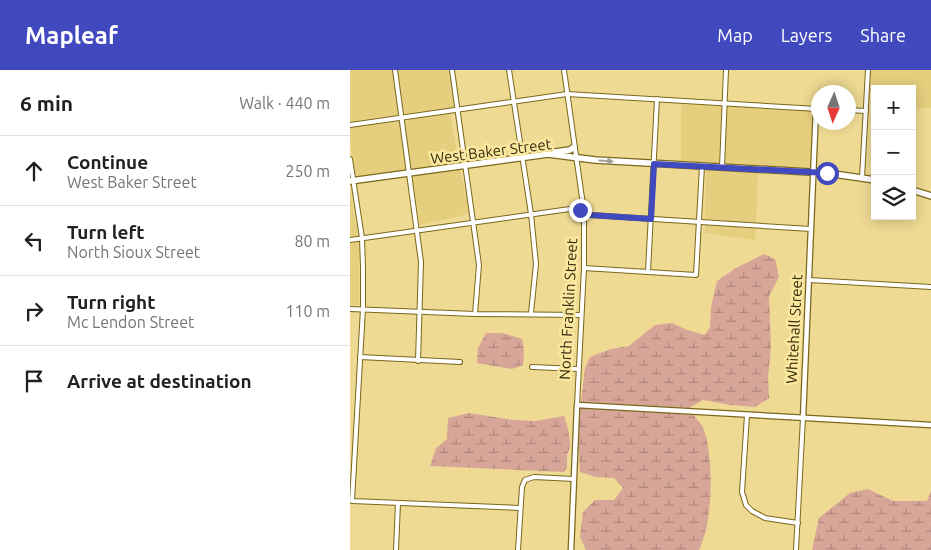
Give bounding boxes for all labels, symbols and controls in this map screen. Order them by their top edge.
text: Mapleaf [25,22,118,49]
text: Map [717,25,753,45]
text: Layers [781,25,832,45]
text: Share [860,25,906,45]
north arrow [811,85,856,130]
map controls [871,85,916,220]
button: + [871,85,916,130]
text: 6 min [20,91,73,115]
text: Walk · 440 m [239,94,330,112]
button: − [871,130,916,175]
street label: West Baker Street [430,135,552,167]
text: Continue [67,151,148,173]
icon: ahead [20,157,48,185]
one-way arrow [599,158,615,166]
text: 250 m [285,162,330,180]
route start [816,162,839,185]
text: West Baker Street [67,173,197,191]
button: layers [871,175,916,220]
route end [569,199,592,222]
text: Turn left [67,221,145,243]
icon: left [20,227,48,255]
text: 80 m [294,232,330,250]
street label: North Franklin Street [556,238,580,380]
text: North Sioux Street [67,243,200,261]
street label: Whitehall Street [783,274,805,384]
text: Turn right [67,291,155,313]
icon: right [20,297,48,325]
text: 110 m [285,302,330,320]
text: Mc Lendon Street [67,313,194,331]
icon: arrive [20,367,48,395]
text: Arrive at destination [67,370,252,392]

